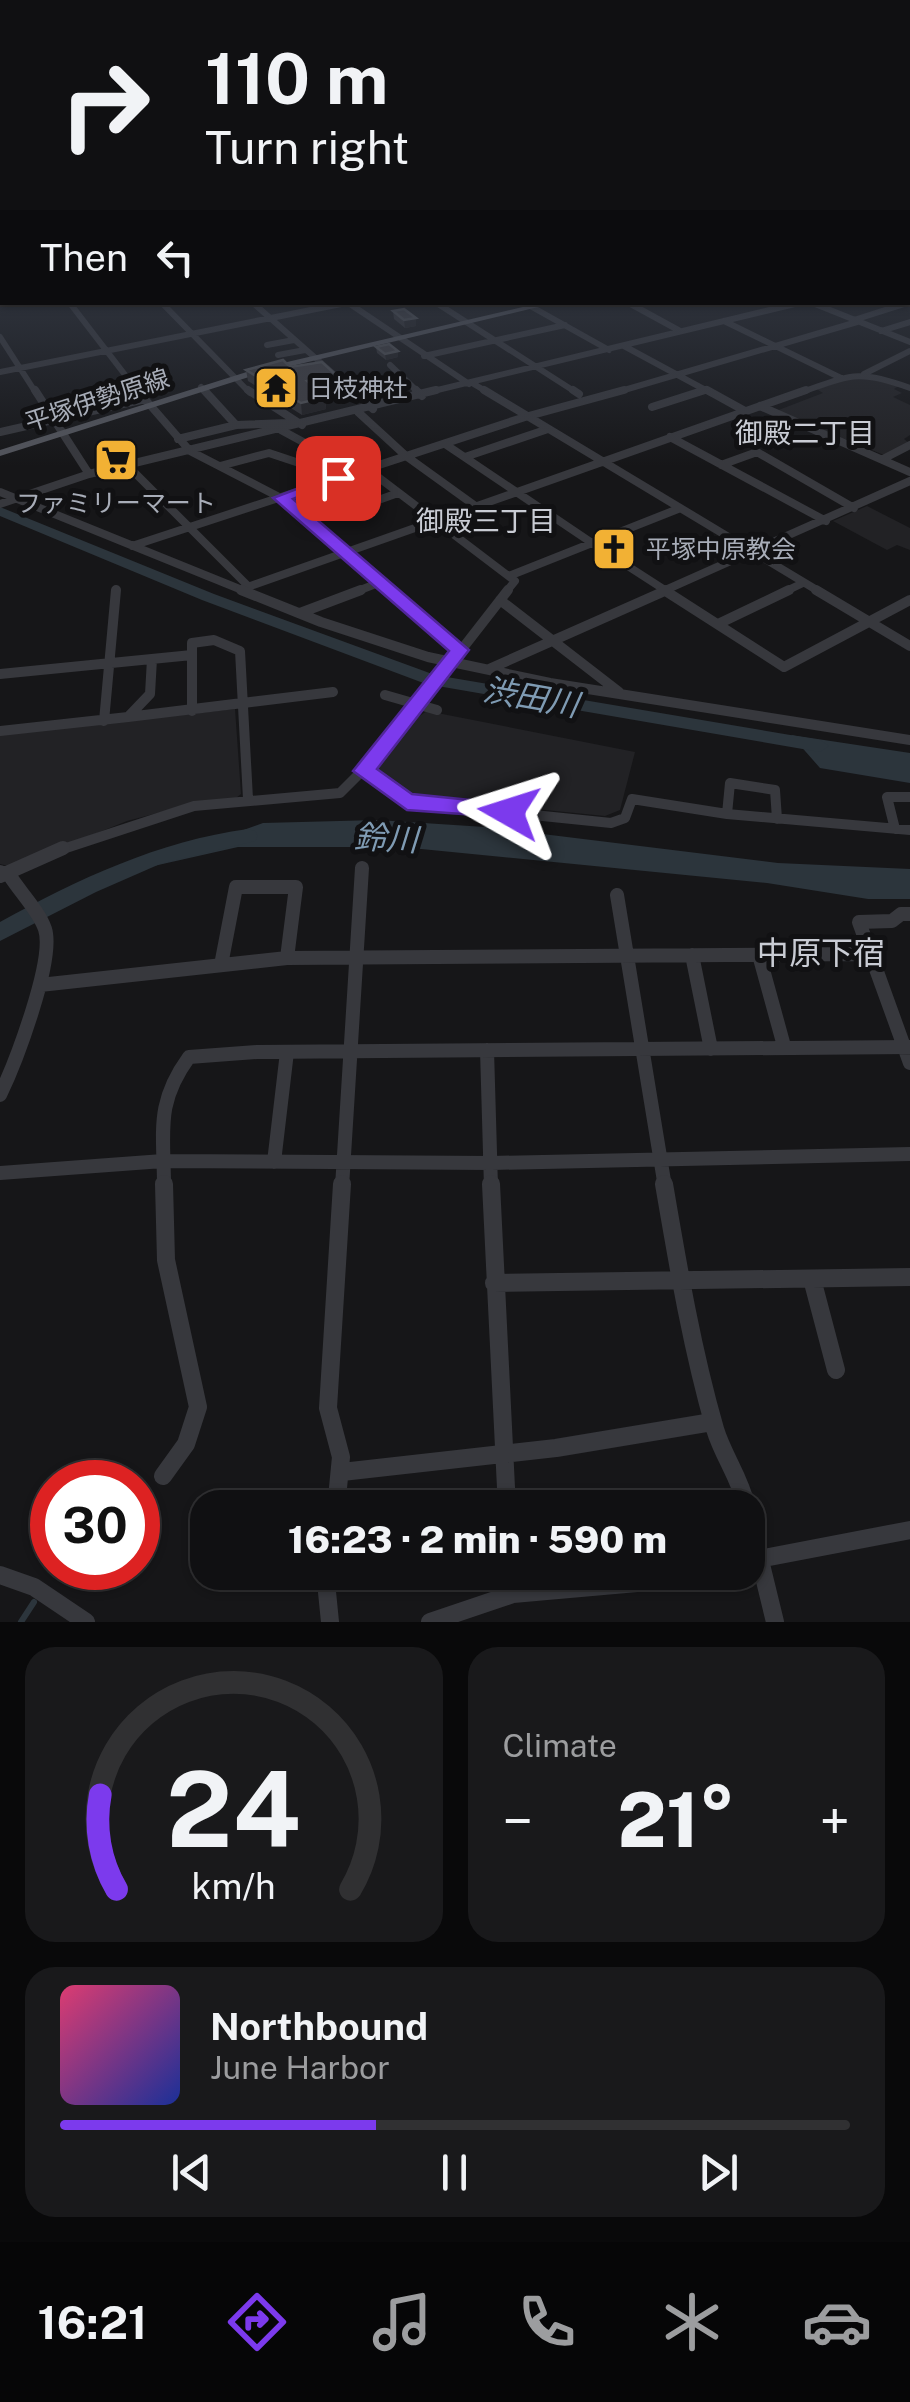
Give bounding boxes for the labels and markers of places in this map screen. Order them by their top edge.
temple icon: 日枝神社 [253,365,299,411]
place label: 日枝神社 [308,373,408,403]
pin [296,436,381,521]
supermarket icon: ファミリーマート [93,437,139,483]
place label: ファミリーマート [16,488,216,518]
church icon: 平塚中原教会 [591,526,637,572]
place label: 平塚中原教会 [646,534,796,564]

